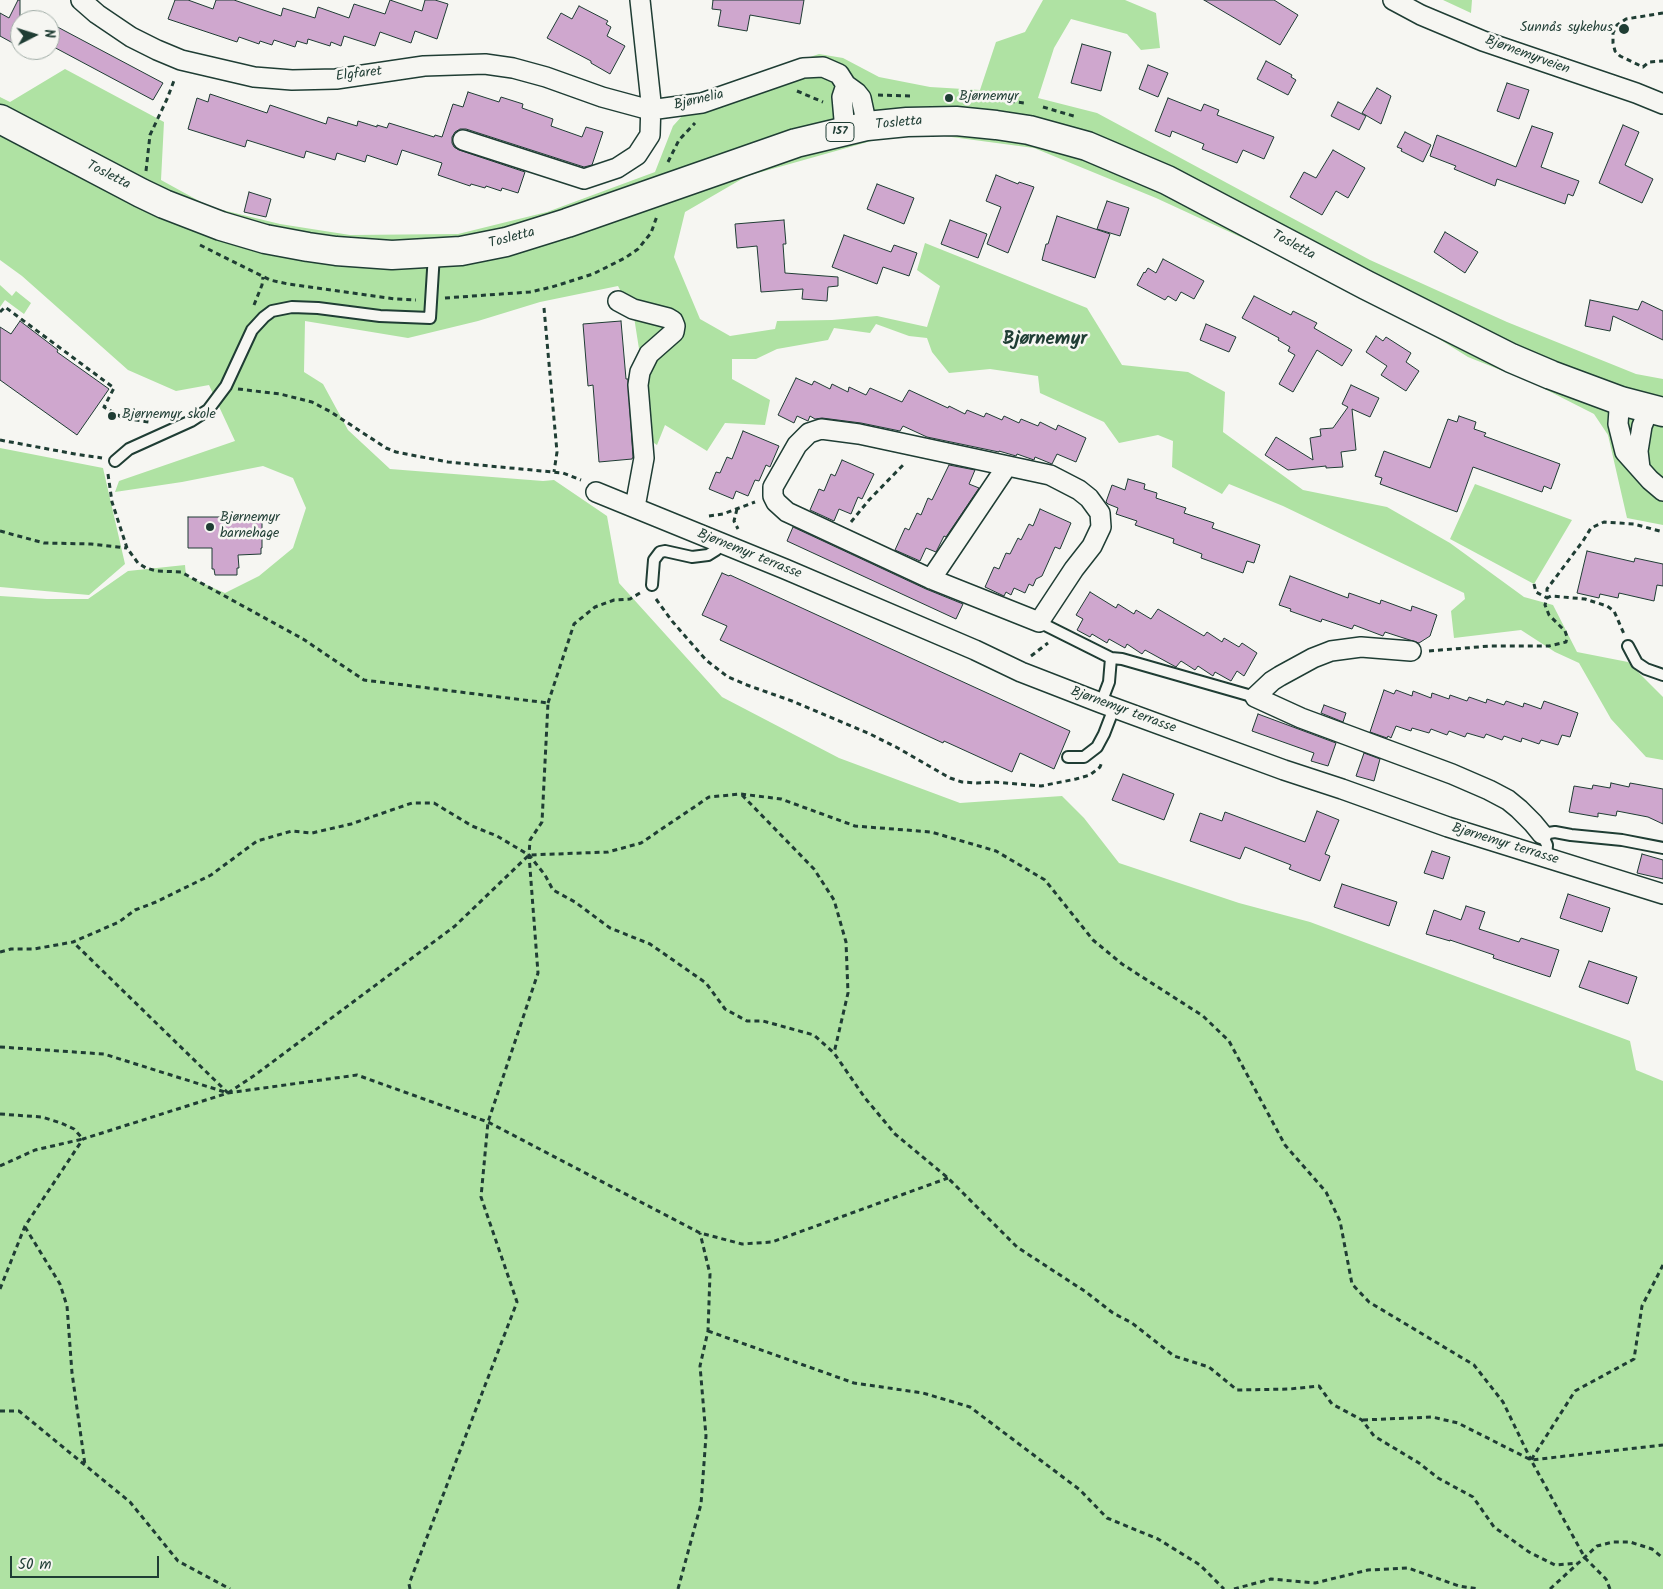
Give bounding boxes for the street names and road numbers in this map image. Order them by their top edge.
street label: Bjørnemyrveien [1482,33,1572,79]
street label: Elgfaret [335,64,383,86]
street label: Bjørnelia [672,87,726,115]
street label: Tosletta [875,114,923,134]
road number: 157 [826,122,854,142]
street label: Tosletta [83,158,133,194]
street label: Tosletta [487,225,537,253]
street label: Tosletta [1268,228,1318,264]
street label: Bjørnemyr terrasse [694,526,804,584]
street label: Bjørnemyr terrasse [1068,684,1178,738]
street label: Bjørnemyr terrasse [1449,821,1561,869]

